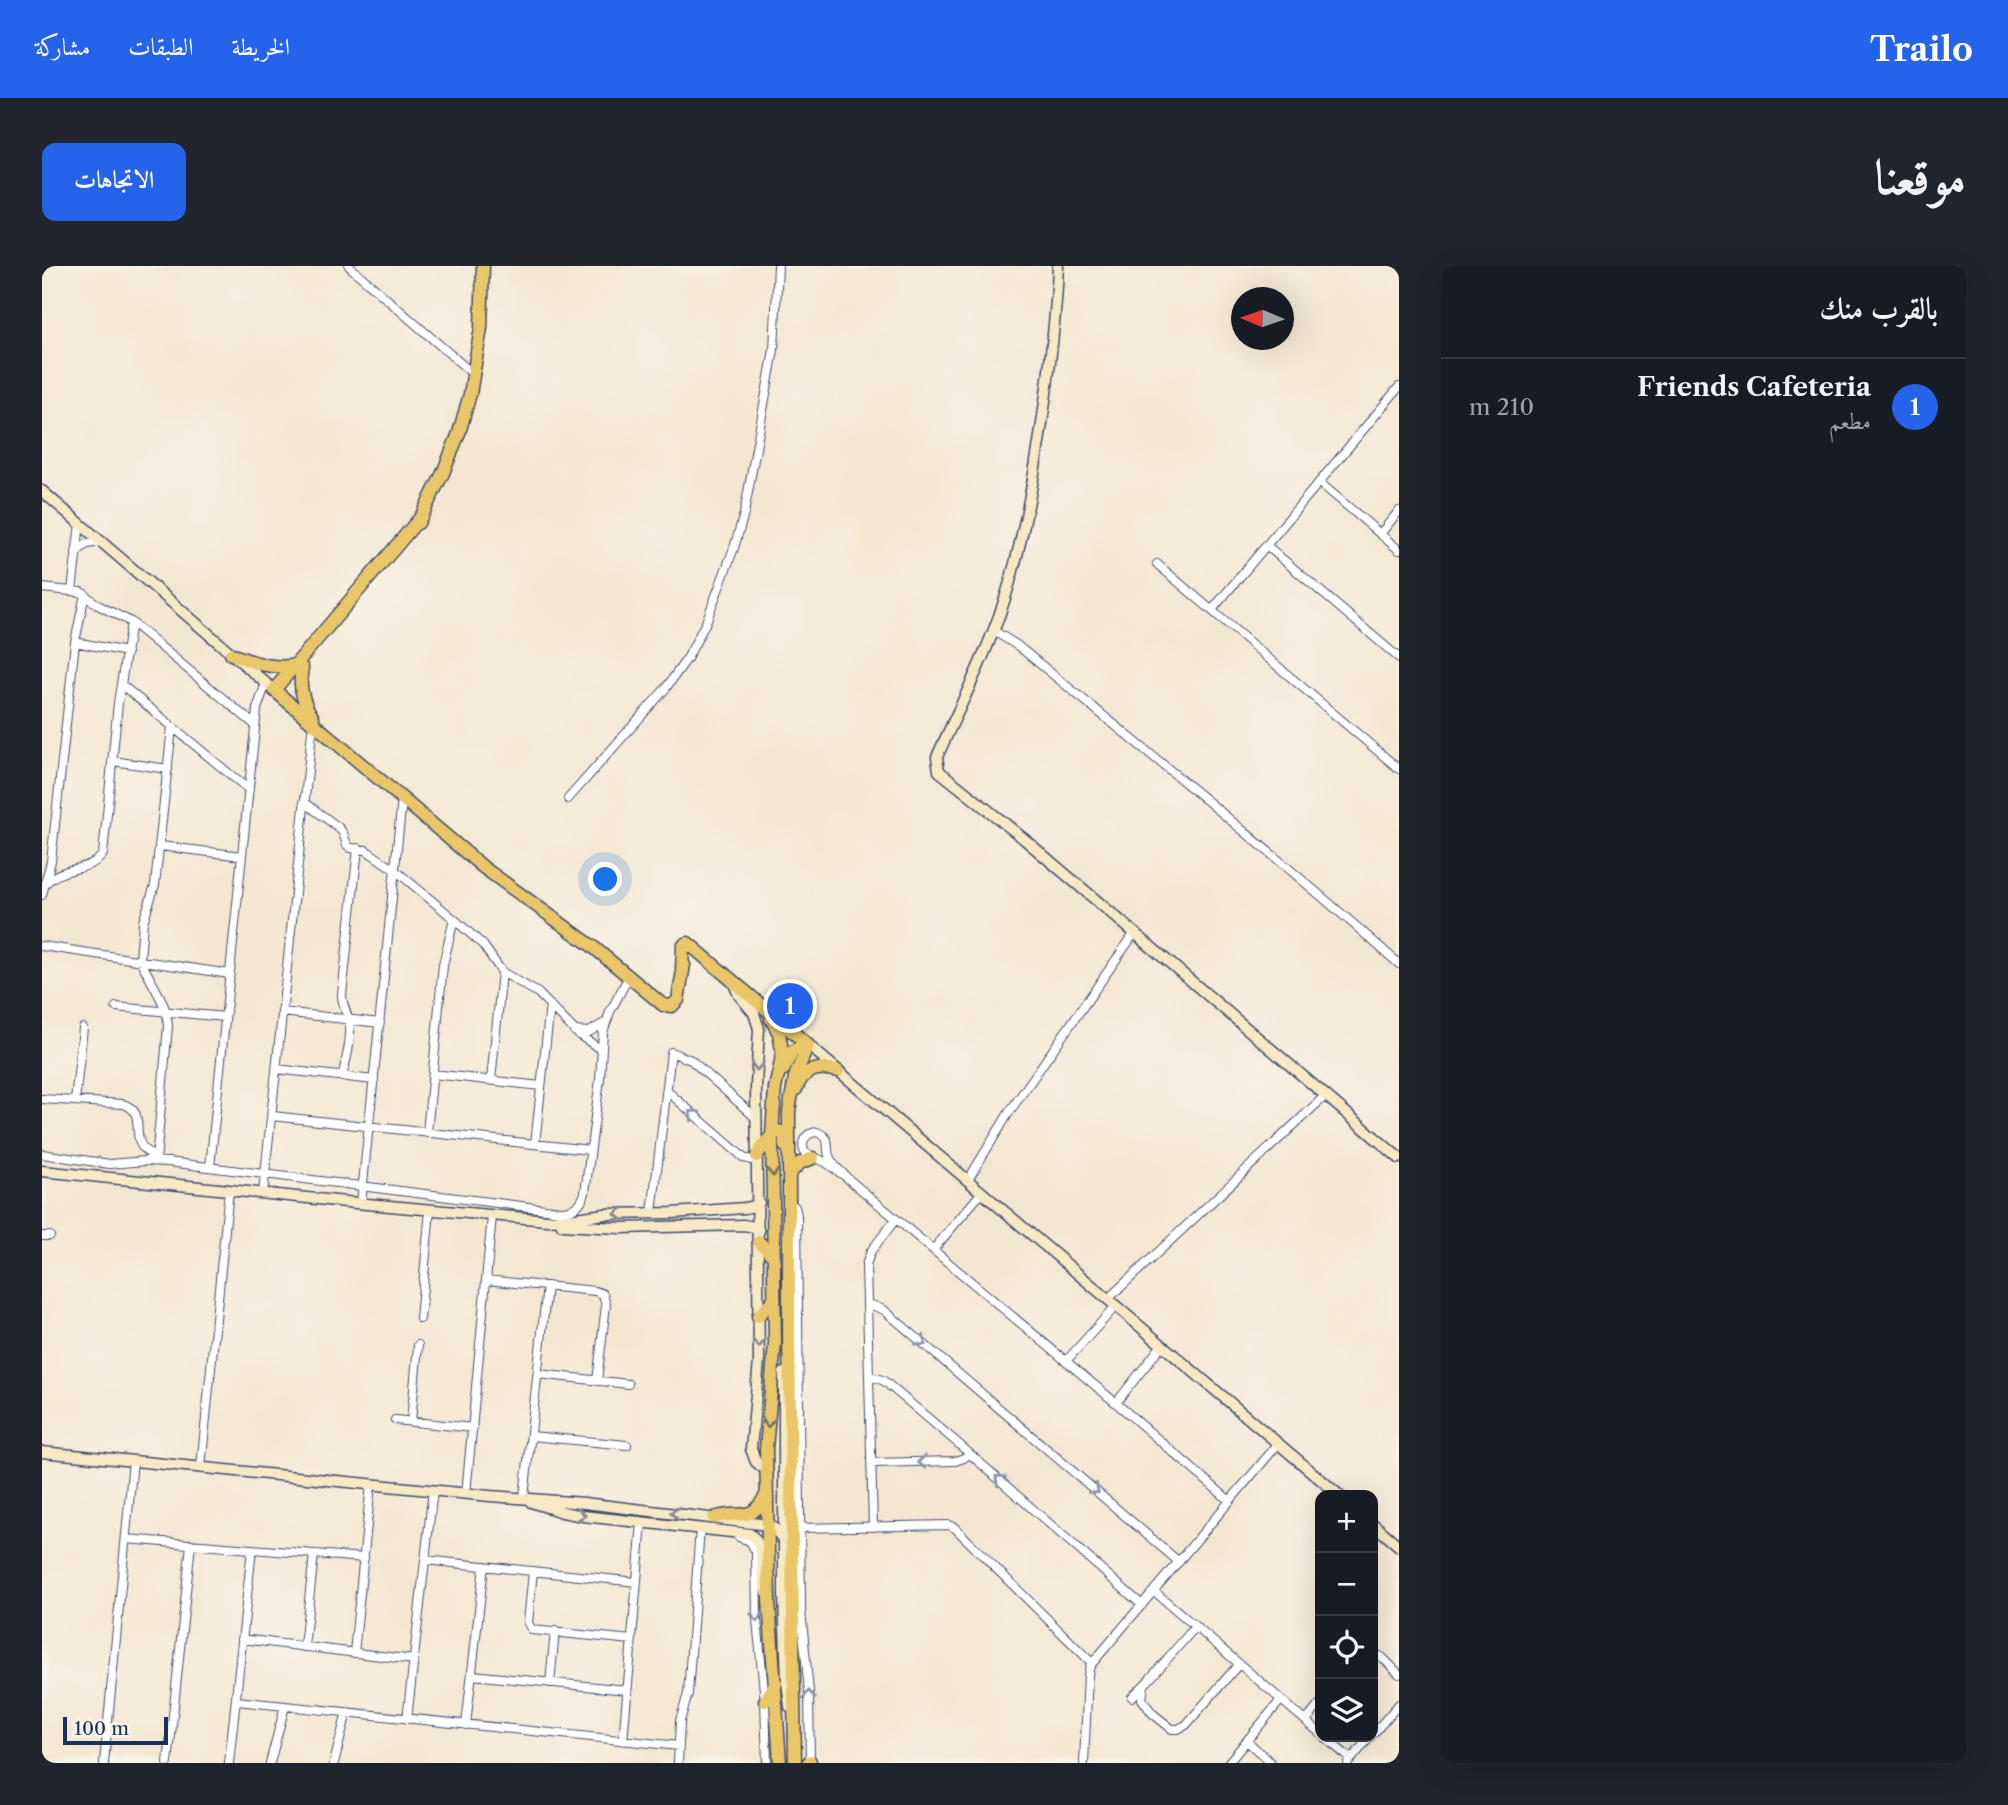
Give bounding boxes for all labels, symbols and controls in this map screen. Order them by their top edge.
text: Trailo [1870,29,1973,70]
text: مشاركة [35,32,90,61]
text: الطبقات [128,32,194,61]
text: الخريطة [232,32,290,61]
button: الاتجاهات [42,143,186,221]
text: موقعنا [1874,146,1966,207]
north arrow [1231,287,1294,350]
text: بالقرب منك [1820,290,1938,327]
text: Friends Cafeteria [1637,371,1871,403]
text: 210 m [1469,393,1534,421]
text: 1 [1910,393,1920,421]
text: مطعم [1829,407,1871,435]
your location [588,862,622,896]
pin: 1 [767,980,813,1032]
one-way arrow [749,1061,764,1072]
one-way arrow [688,1109,700,1122]
one-way arrow [765,1166,780,1177]
one-way arrow [613,1206,623,1222]
one-way arrow [914,1334,927,1346]
one-way arrow [751,1338,767,1349]
one-way arrow [761,1418,776,1429]
one-way arrow [916,1454,927,1469]
one-way arrow [994,1475,1007,1487]
one-way arrow [1087,1482,1100,1494]
map controls [1315,1490,1378,1742]
button: + [1315,1490,1378,1553]
one-way arrow [669,1506,680,1521]
one-way arrow [575,1508,586,1523]
button: − [1315,1553,1378,1616]
one-way arrow [750,1612,765,1623]
button: locate [1315,1616,1378,1679]
button: layers [1315,1679,1378,1742]
one-way arrow [802,1689,817,1700]
scale bar [63,1714,168,1746]
text: 100 m [74,1717,129,1740]

